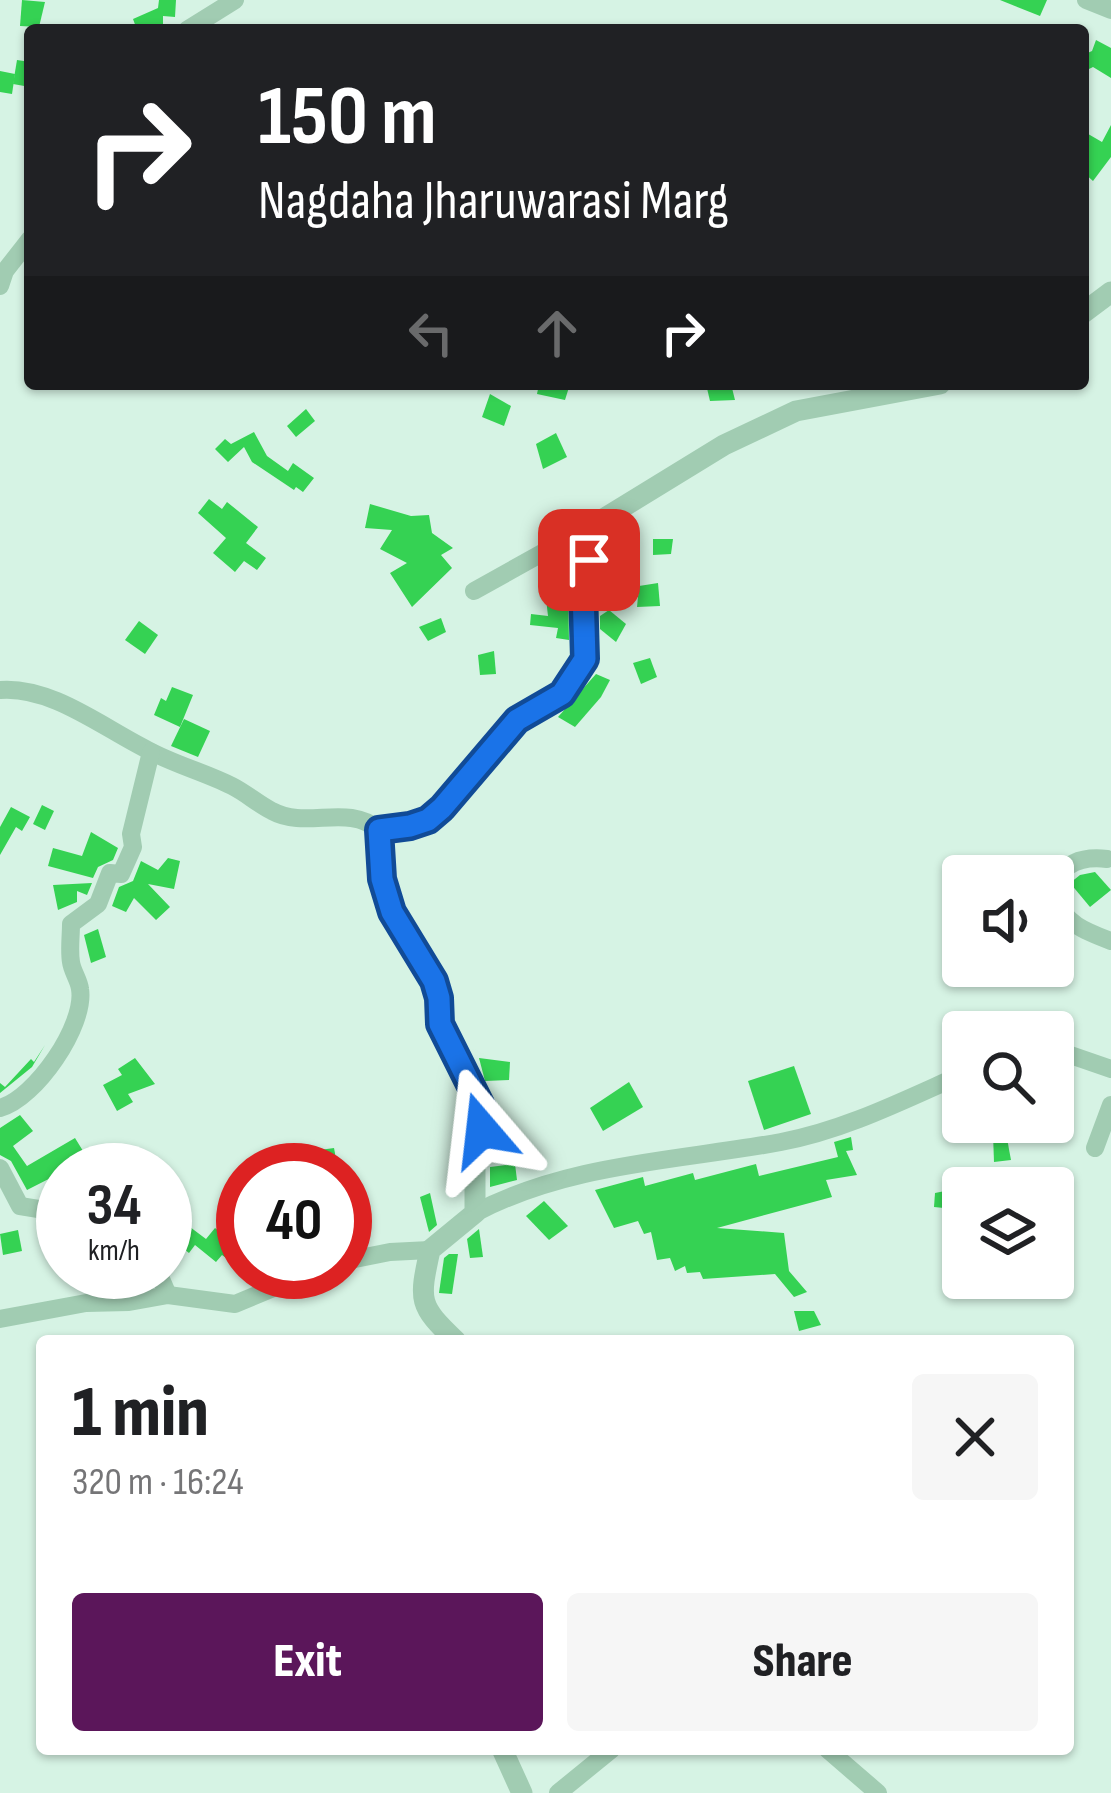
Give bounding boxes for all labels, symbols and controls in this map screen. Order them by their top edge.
text: 150 m [258,67,437,168]
icon: right [60,72,216,228]
text: Nagdaha Jharuwarasi Marg [258,169,729,234]
icon: left [398,300,464,366]
icon: ahead [524,300,590,366]
icon: right [650,300,716,366]
pin [538,509,640,611]
icon: arrive [556,527,622,593]
map controls [942,855,1074,1299]
button: sound [942,855,1074,987]
button: search [942,1011,1074,1143]
position arrow [419,1067,545,1193]
speed limit sign: 40 [216,1143,372,1299]
button: layers [942,1167,1074,1299]
text: 34 [87,1170,141,1242]
text: km/h [88,1233,140,1269]
text: 1 min [72,1370,209,1457]
button: close [912,1374,1038,1500]
text: 320 m · 16:24 [72,1459,243,1506]
button: Exit [72,1593,543,1731]
button: Share [567,1593,1038,1731]

